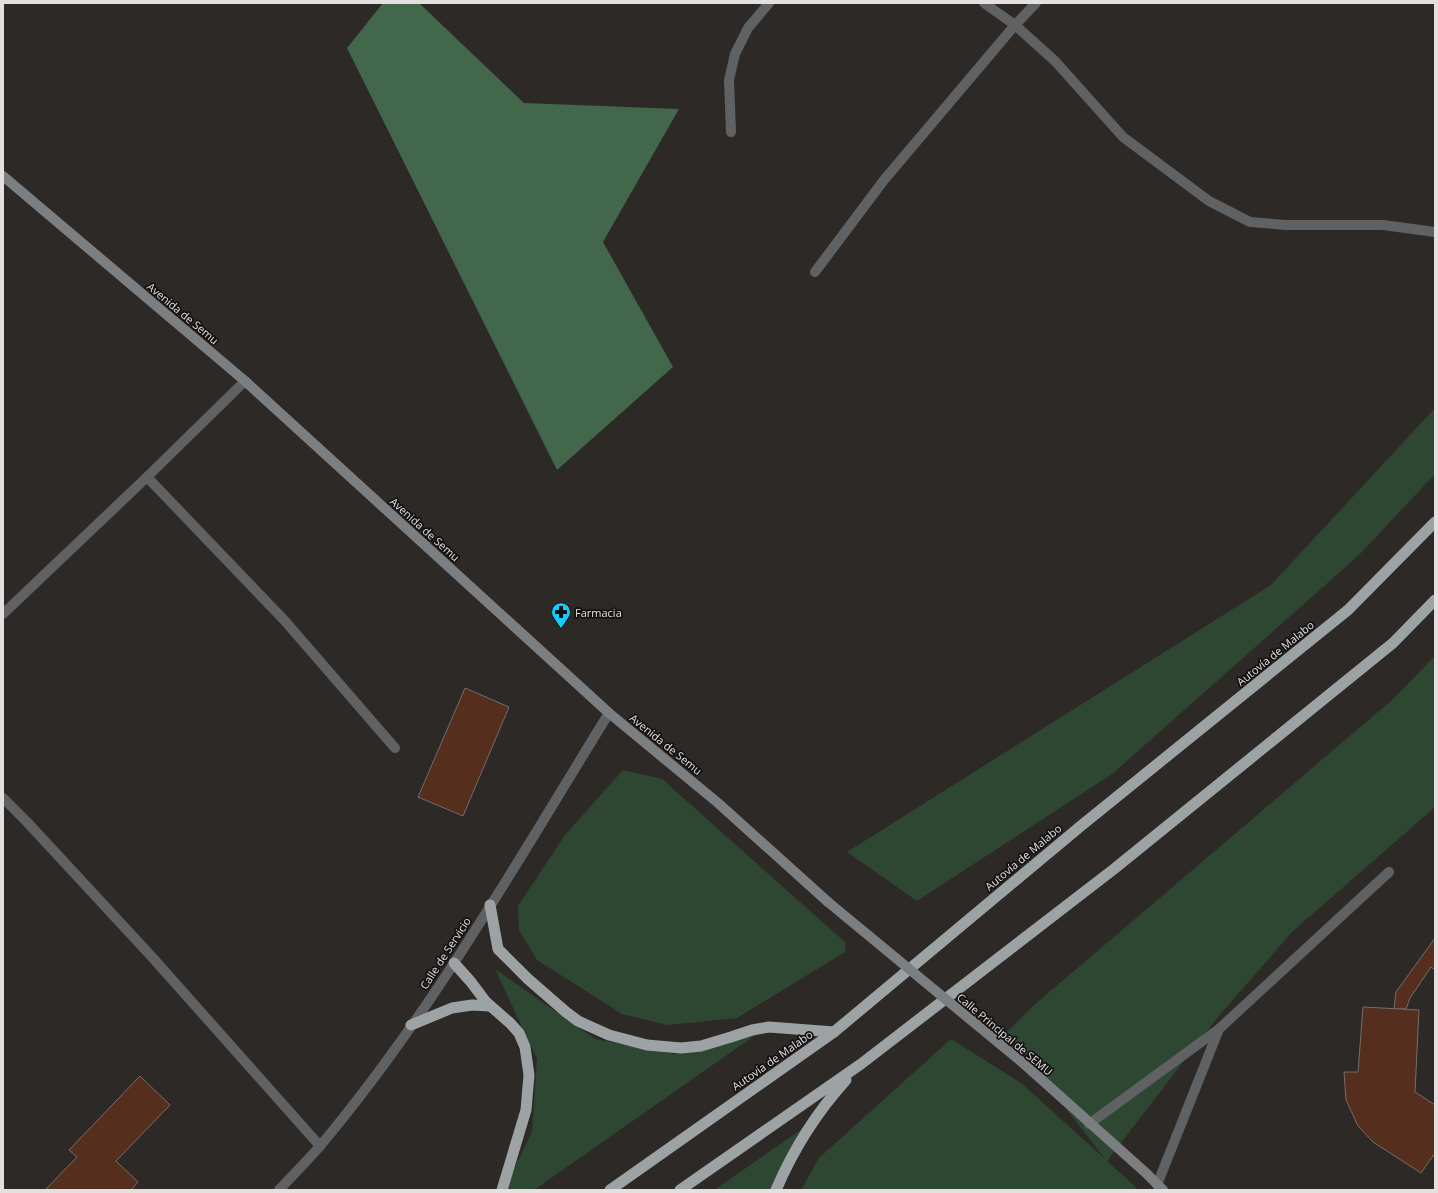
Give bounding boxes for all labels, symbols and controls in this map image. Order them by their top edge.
street label: Avenida de Semu [144,279,222,347]
street label: Avenida de Semu [387,494,463,564]
pharmacy icon: Farmacia [550,601,572,629]
place label: Farmacia [575,605,622,620]
street label: Autovía de Malabo [1233,617,1317,689]
street label: Avenida de Semu [627,710,705,778]
street label: Autovía de Malabo [982,820,1065,893]
street label: Calle de Servicio [416,914,474,992]
street label: Calle Principal de SEMU [954,989,1056,1079]
street label: Autovía de Malabo [729,1026,816,1094]

